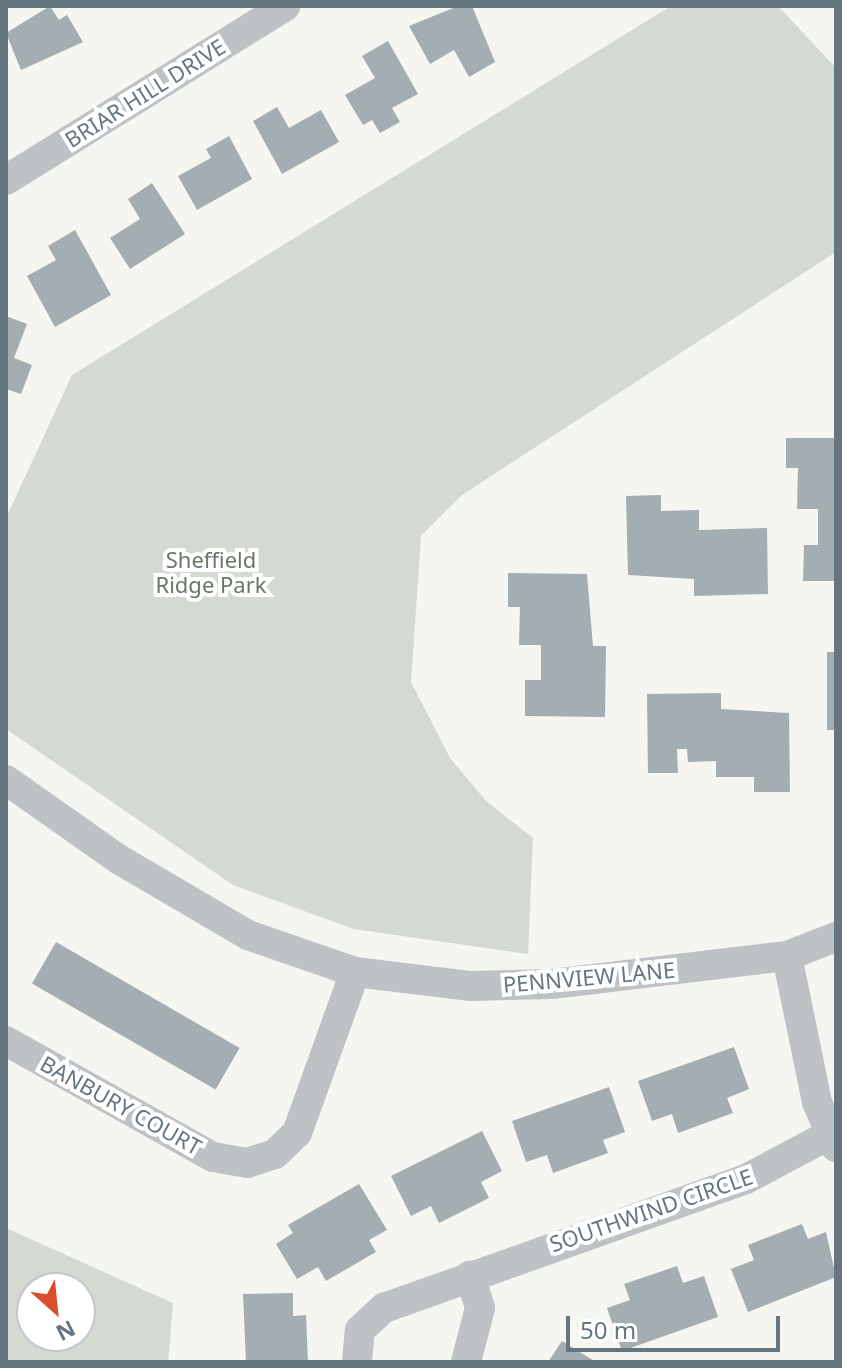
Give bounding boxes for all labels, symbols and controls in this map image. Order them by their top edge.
street label: BRIAR HILL DRIVE [60,33,230,153]
park label: Sheffield Ridge Park [155,546,267,598]
street label: PENNVIEW LANE [502,956,676,998]
street label: BANBURY COURT [36,1050,206,1160]
street label: SOUTHWIND CIRCLE [546,1163,756,1257]
north arrow [16,1272,96,1352]
scale bar [570,1300,784,1350]
text: 50 m [580,1313,636,1346]
text: N [51,1314,81,1349]

